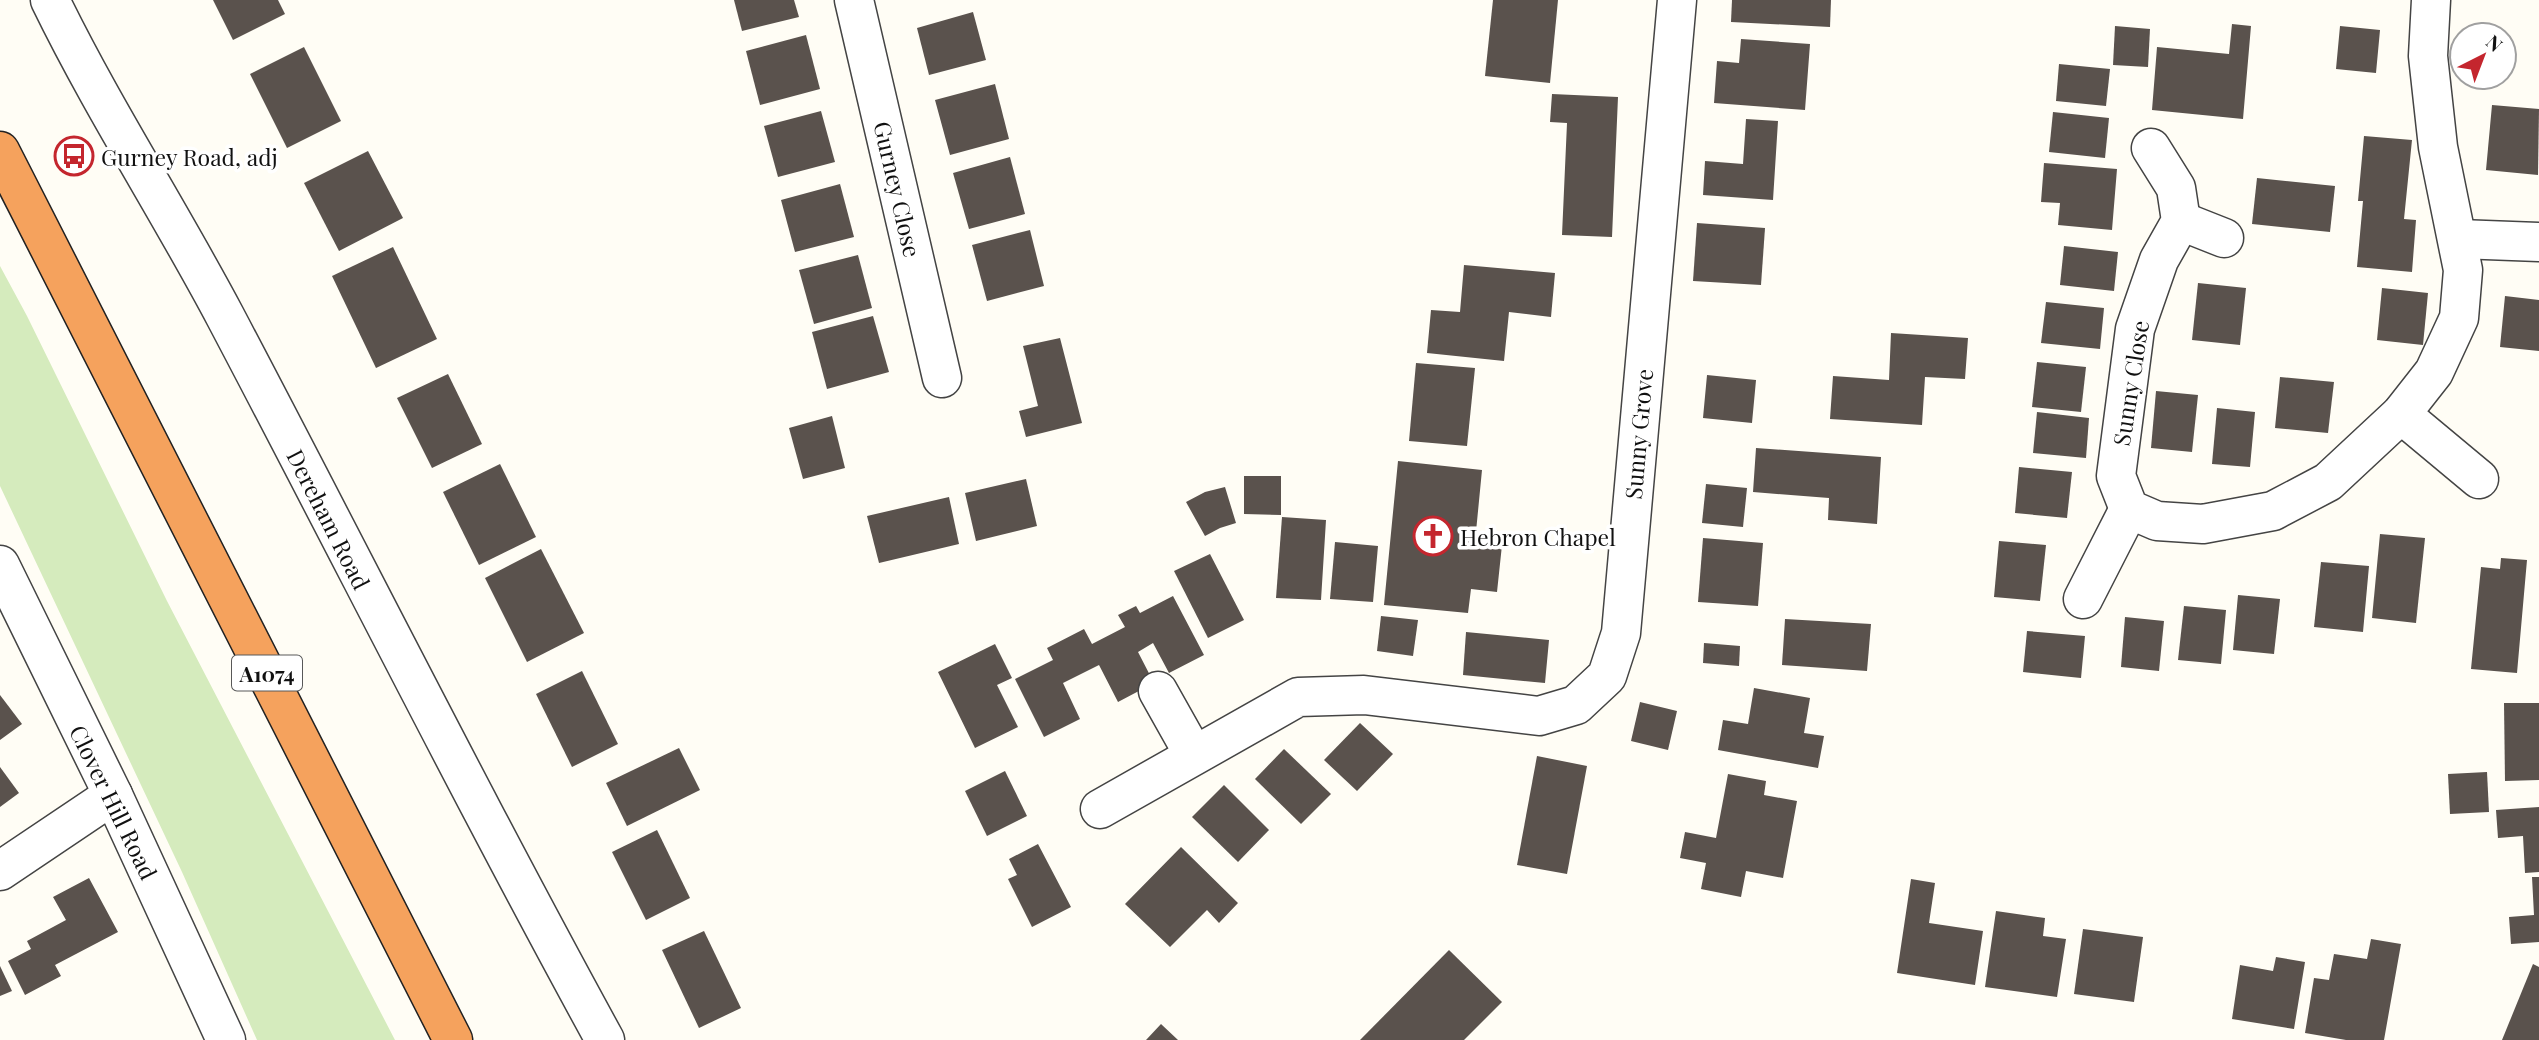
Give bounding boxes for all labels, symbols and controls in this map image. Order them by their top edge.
north arrow [2448,21,2518,91]
text: N [2481,28,2509,57]
street label: Gurney Close [867,118,929,260]
bus stop icon: Gurney Road, adj [53,135,95,177]
place label: Gurney Road, adj [101,141,278,172]
street label: Sunny Close [2105,318,2155,448]
street label: Sunny Grove [1617,367,1659,501]
street label: Dereham Road [280,444,378,594]
church icon: Hebron Chapel [1412,515,1454,557]
place label: Hebron Chapel [1460,521,1616,552]
road number: A1074 [232,656,302,690]
street label: Clover Hill Road [63,720,165,884]

